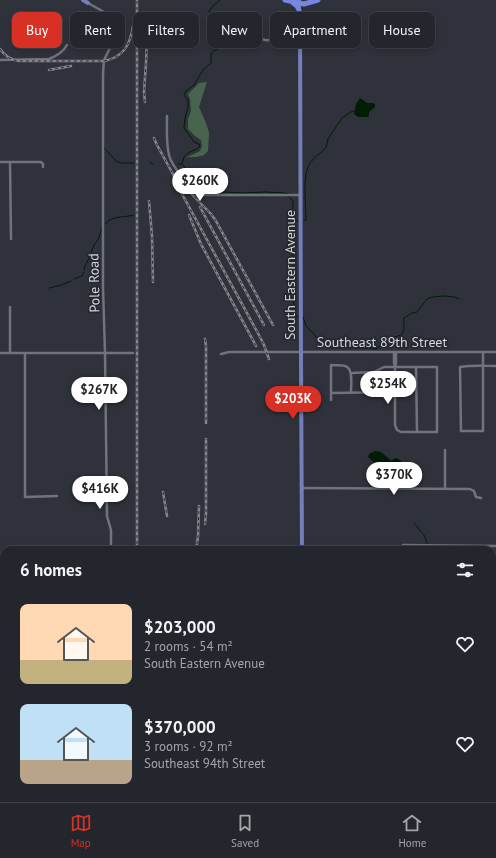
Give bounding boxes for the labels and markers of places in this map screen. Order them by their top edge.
pin: $260K [172,168,228,202]
pin: $254K [360,371,416,405]
pin: $267K [71,377,127,411]
pin: $203K [265,386,321,420]
pin: $370K [366,462,422,496]
pin: $416K [72,476,128,510]

